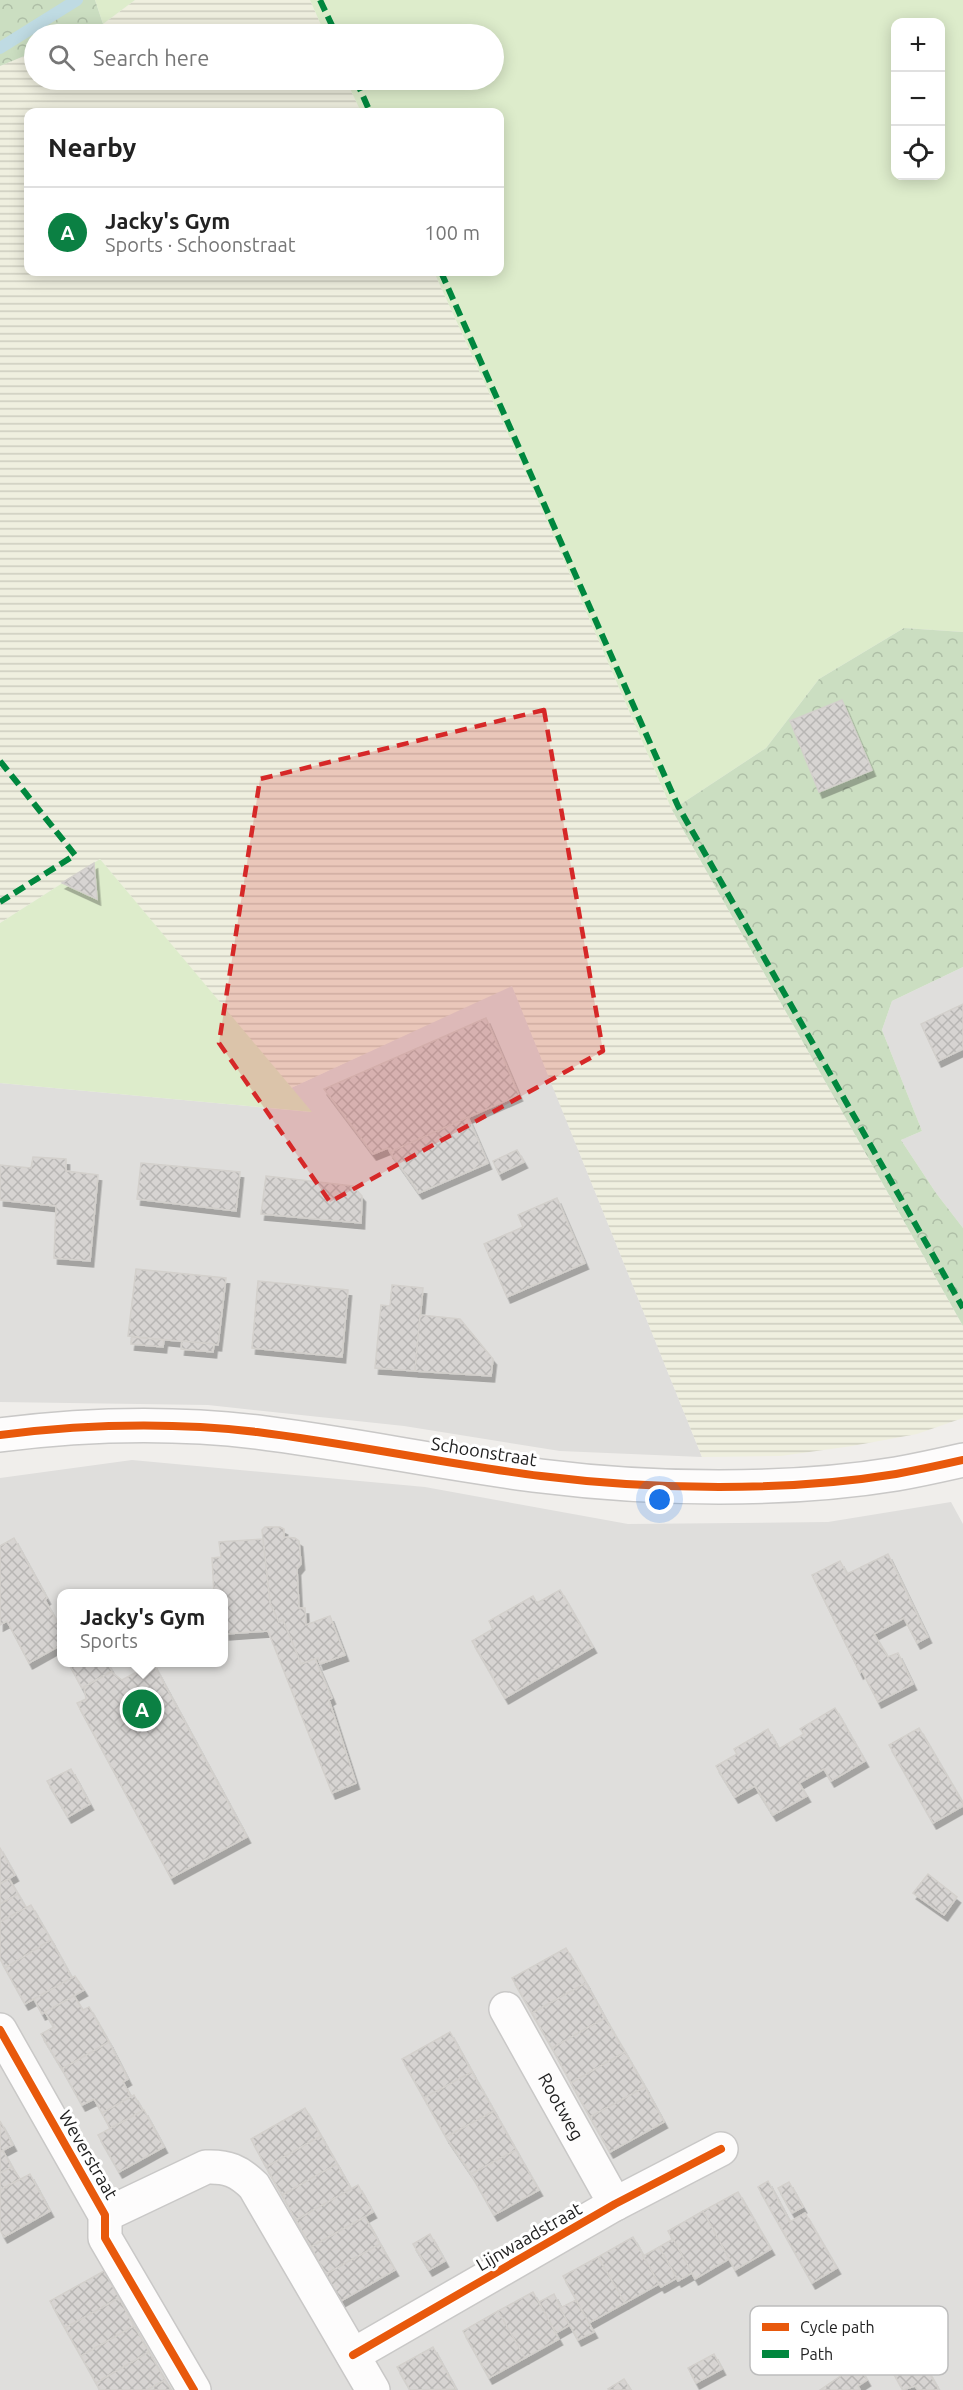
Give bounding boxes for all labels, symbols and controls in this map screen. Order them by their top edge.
map controls [891,18,945,180]
button: + [891,18,945,72]
search box [24,24,504,90]
icon: search [45,41,78,74]
text: Search here [93,45,209,70]
button: − [891,72,945,126]
button: locate [891,126,945,180]
text: Nearby [48,133,136,162]
text: Jacky's Gym [105,208,230,233]
text: A [60,221,75,244]
text: 100 m [424,221,480,244]
text: Sports · Schoonstraat [105,233,296,256]
street label: Schoonstraat [430,1433,538,1469]
your location [645,1485,674,1514]
popup [57,1589,228,1667]
text: Jacky's Gym [80,1604,205,1629]
text: Sports [80,1629,138,1652]
pin: A [122,1686,162,1732]
street label: Rootweg [535,2069,588,2143]
street label: Weverstraat [55,2107,122,2202]
street label: Lijnwaadstraat [472,2198,585,2274]
legend [750,2306,948,2375]
text: Cycle path [800,2318,875,2336]
text: Path [800,2345,833,2363]

